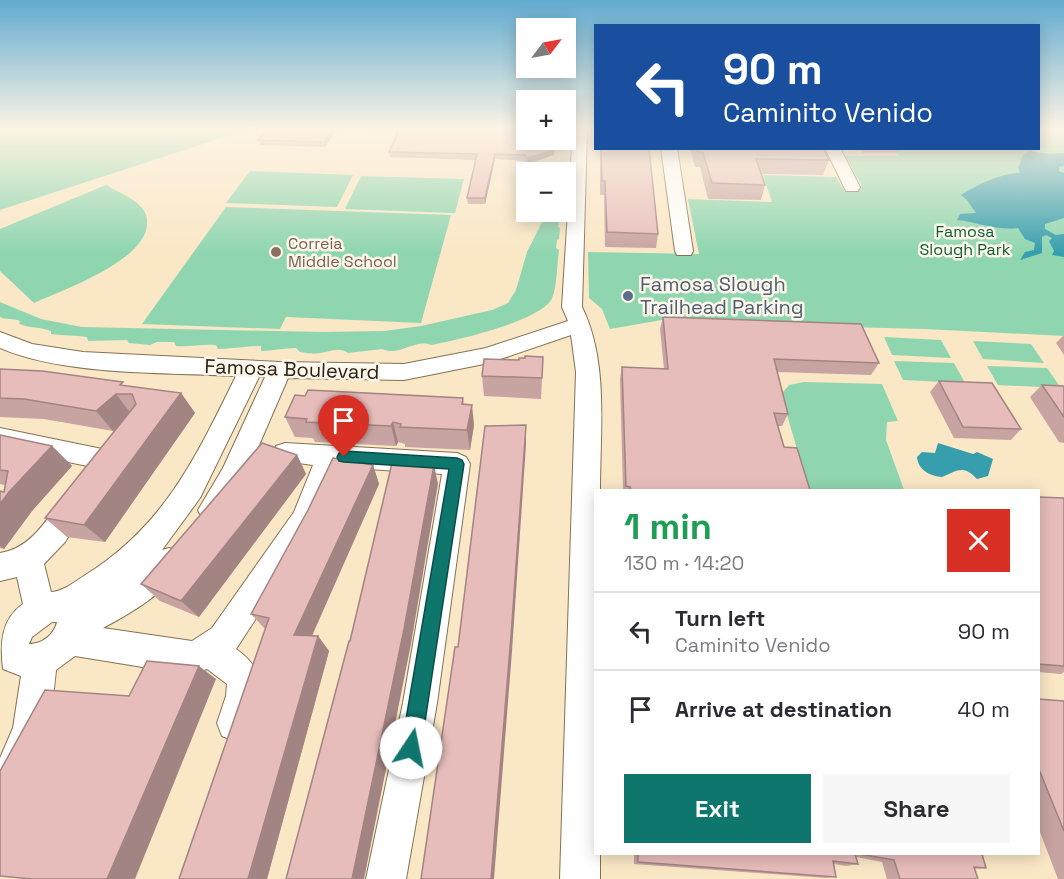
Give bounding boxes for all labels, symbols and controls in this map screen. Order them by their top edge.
north arrow [516,18,576,78]
map controls [516,18,576,222]
text: 90 m [723,43,823,96]
icon: left [624,48,702,126]
button: + [516,90,576,150]
text: Caminito Venido [723,95,933,130]
button: − [516,162,576,222]
park label: Famosa Slough Park [920,221,1011,260]
place label: Correia Middle School [288,233,397,272]
marker: Correia Middle School [269,245,283,259]
place label: Famosa Slough Trailhead Parking [640,271,804,320]
marker: Famosa Slough Trailhead Parking [621,289,635,303]
street label: Famosa Boulevard [204,353,380,385]
pin [318,395,369,457]
icon: arrive [327,404,360,437]
text: 1 min [624,504,712,550]
button: close [947,509,1010,572]
text: 130 m · 14:20 [624,550,744,576]
text: Turn left [675,604,765,632]
icon: left [624,615,657,648]
text: 90 m [958,617,1010,645]
text: Caminito Venido [675,632,831,658]
icon: arrive [624,693,657,726]
text: Arrive at destination [675,695,892,723]
text: 40 m [958,695,1010,723]
position arrow [379,716,443,780]
button: Exit [624,774,811,843]
button: Share [823,774,1010,843]

